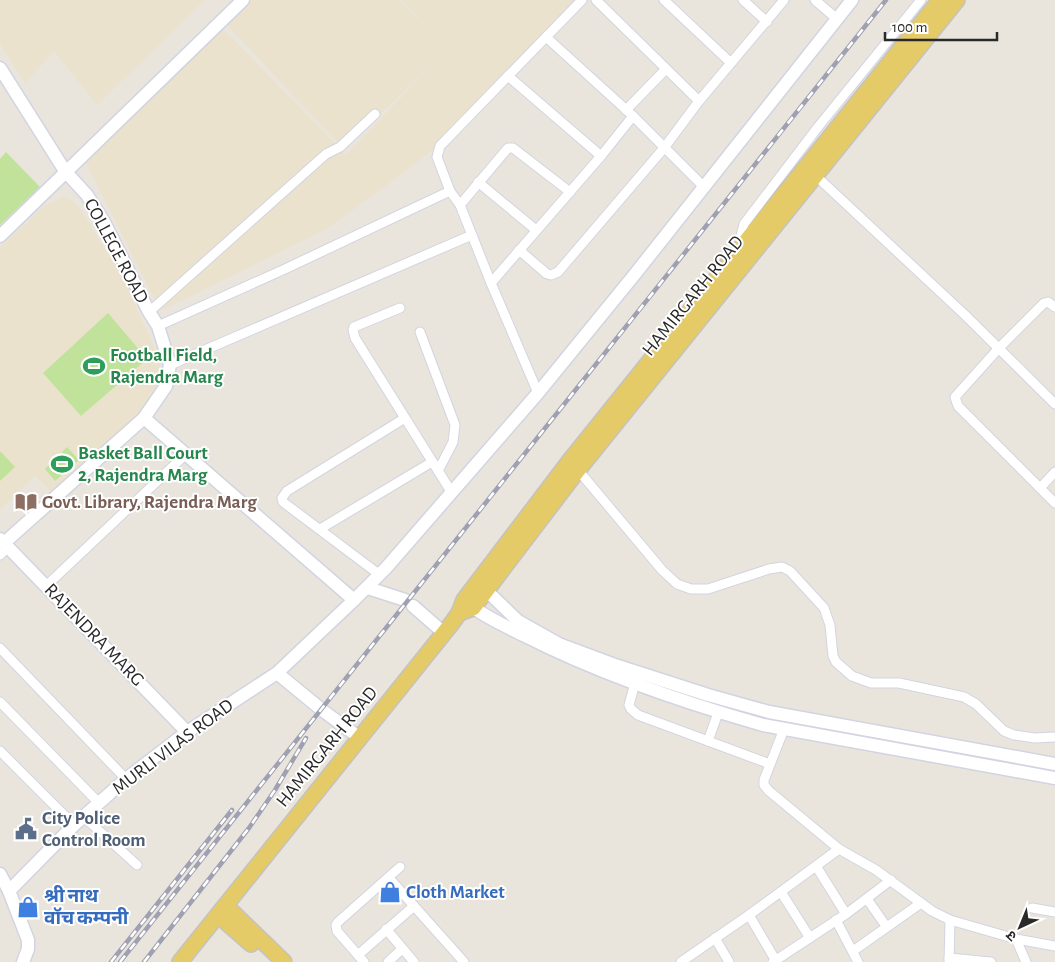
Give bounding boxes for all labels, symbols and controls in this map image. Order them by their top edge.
scale bar [885,10,998,42]
text: 100 m [892,20,927,35]
street label: COLLEGE ROAD [80,195,152,307]
street label: HAMIRGARH ROAD [639,232,747,360]
place label: Football Field, Rajendra Marg [110,346,224,387]
sports icon: Football Field, Rajendra Marg [81,353,107,379]
place label: Basket Ball Court 2, Rajendra Marg [78,444,208,485]
sports icon: Basket Ball Court 2, Rajendra Marg [49,451,75,477]
library icon: Govt. Library, Rajendra Marg [13,489,39,515]
place label: Govt. Library, Rajendra Marg [42,493,257,512]
street label: RAJENDRA MARG [41,580,147,690]
street label: HAMIRGARH ROAD [273,683,381,811]
street label: MURLI VILAS ROAD [109,696,237,798]
place label: City Police Control Room [42,809,146,850]
public building icon: City Police Control Room [13,816,39,842]
shop icon: Cloth Market [377,879,403,905]
place label: Cloth Market [406,883,505,902]
place label: श्री नाथ वॉच कम्पनी [44,885,129,928]
shop icon: श्री नाथ वॉच कम्पनी [15,894,41,920]
north arrow [995,902,1045,952]
text: उ [1003,927,1019,944]

